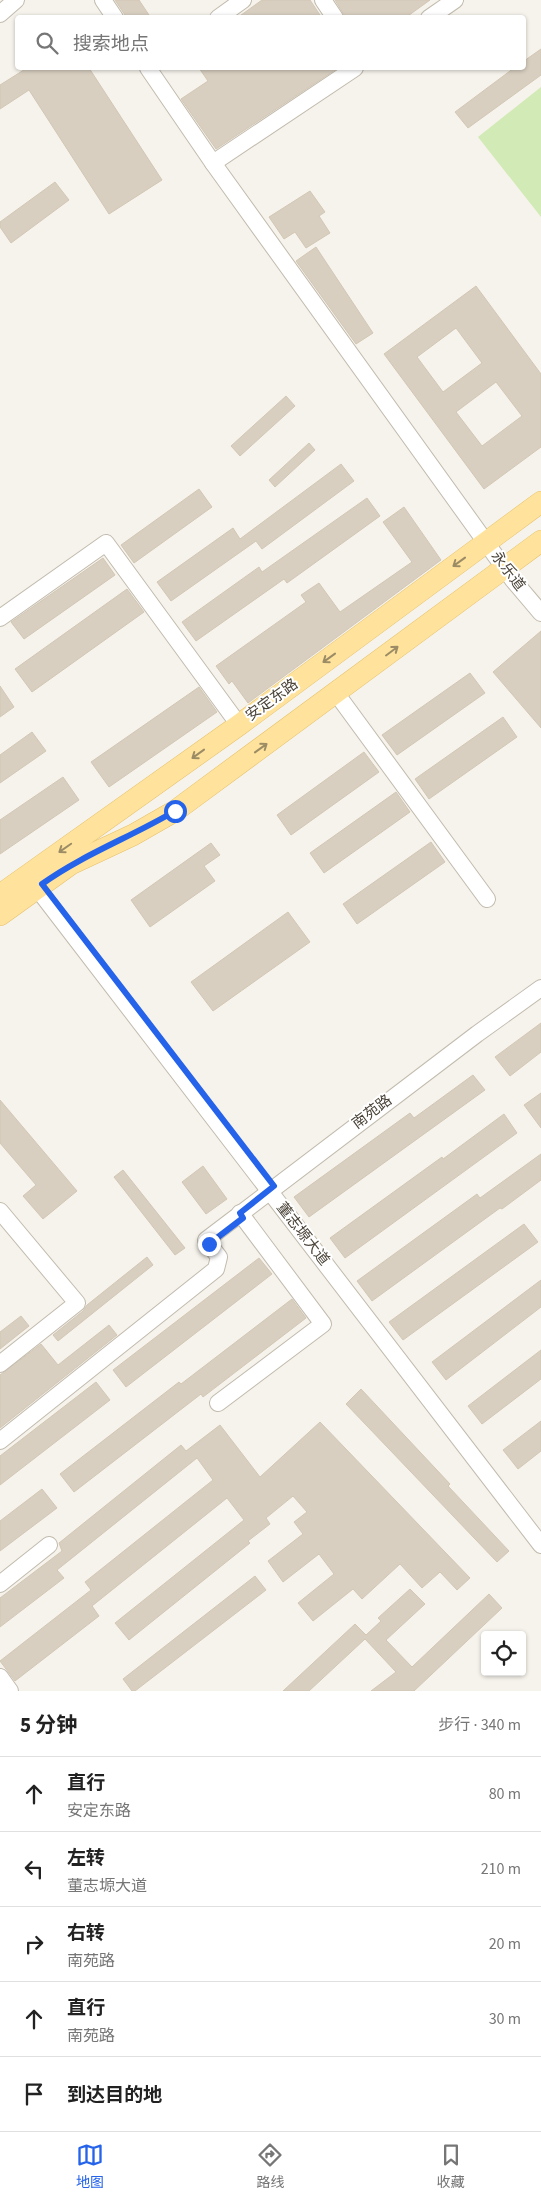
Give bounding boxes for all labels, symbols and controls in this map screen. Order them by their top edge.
search box [15,15,526,70]
icon: search [33,29,61,57]
text: 搜索地点 [73,31,149,58]
street label: 永乐道 [486,547,530,595]
one-way arrow [453,556,466,567]
one-way arrow [385,646,399,656]
one-way arrow [322,653,336,663]
street label: 安定东路 [242,674,302,726]
one-way arrow [254,743,268,753]
one-way arrow [191,749,205,759]
route start [164,800,187,823]
one-way arrow [58,843,72,853]
street label: 南苑路 [348,1090,396,1134]
street label: 董志塬大道 [272,1198,334,1270]
route end [198,1233,221,1256]
map controls [481,1631,526,1676]
button: locate [481,1631,526,1676]
text: 5 分钟 [20,1710,77,1740]
text: 步行 · 340 m [438,1714,521,1736]
text: 直行 [67,1770,105,1797]
icon: ahead [20,1780,48,1808]
text: 80 m [489,1783,521,1805]
text: 安定东路 [67,1800,131,1822]
text: 左转 [67,1845,105,1872]
icon: left [20,1855,48,1883]
text: 210 m [481,1858,521,1880]
text: 董志塬大道 [67,1875,147,1897]
text: 右转 [67,1920,105,1947]
icon: right [20,1930,48,1958]
text: 20 m [489,1933,521,1955]
text: 南苑路 [67,1950,115,1972]
text: 直行 [67,1995,105,2022]
icon: ahead [20,2005,48,2033]
text: 30 m [489,2008,521,2030]
text: 南苑路 [67,2025,115,2047]
icon: arrive [20,2080,48,2108]
text: 到达目的地 [67,2082,162,2109]
tab: 地图 [76,2141,104,2193]
tab: 路线 [256,2141,284,2193]
tab: 收藏 [437,2141,465,2193]

